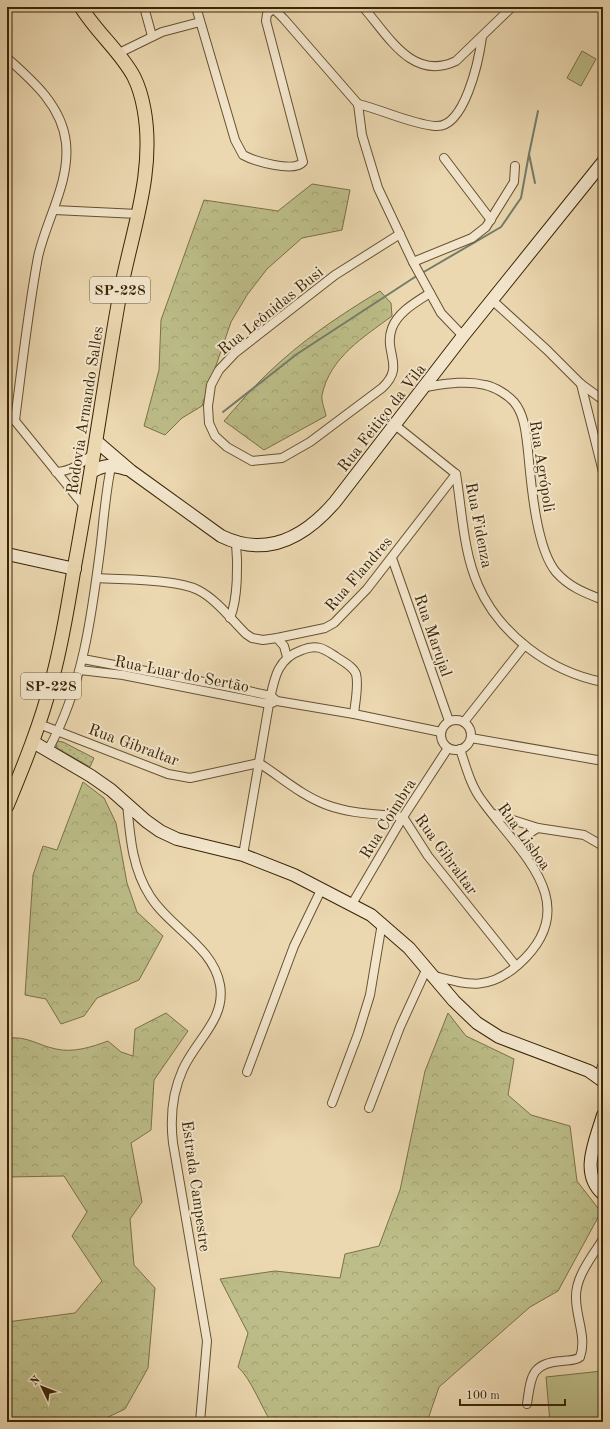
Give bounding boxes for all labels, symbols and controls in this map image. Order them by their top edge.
street label: Rua Leônidas Busi [216,264,327,359]
road number: SP-228 [90,277,150,303]
street label: Rodovia Armando Salles [65,325,107,495]
street label: Rua Feitiço da Vila [336,361,430,475]
street label: Rua Agrópoli [526,419,556,513]
street label: Rua Fidenza [462,481,494,570]
street label: Rua Flandres [323,534,396,615]
street label: Rua Marujal [411,592,454,679]
street label: Rua Luar do Sertão [113,654,250,696]
road number: SP-228 [21,673,81,699]
street label: Rua Gibraltar [86,722,181,770]
street label: Rua Coimbra [358,776,420,862]
street label: Rua Lisboa [494,801,553,874]
street label: Rua Gibraltar [411,812,480,899]
street label: Estrada Campestre [178,1120,212,1253]
north arrow [22,1367,62,1407]
text: N [29,1374,43,1388]
scale bar [460,1381,565,1407]
text: 100 m [466,1390,500,1402]

